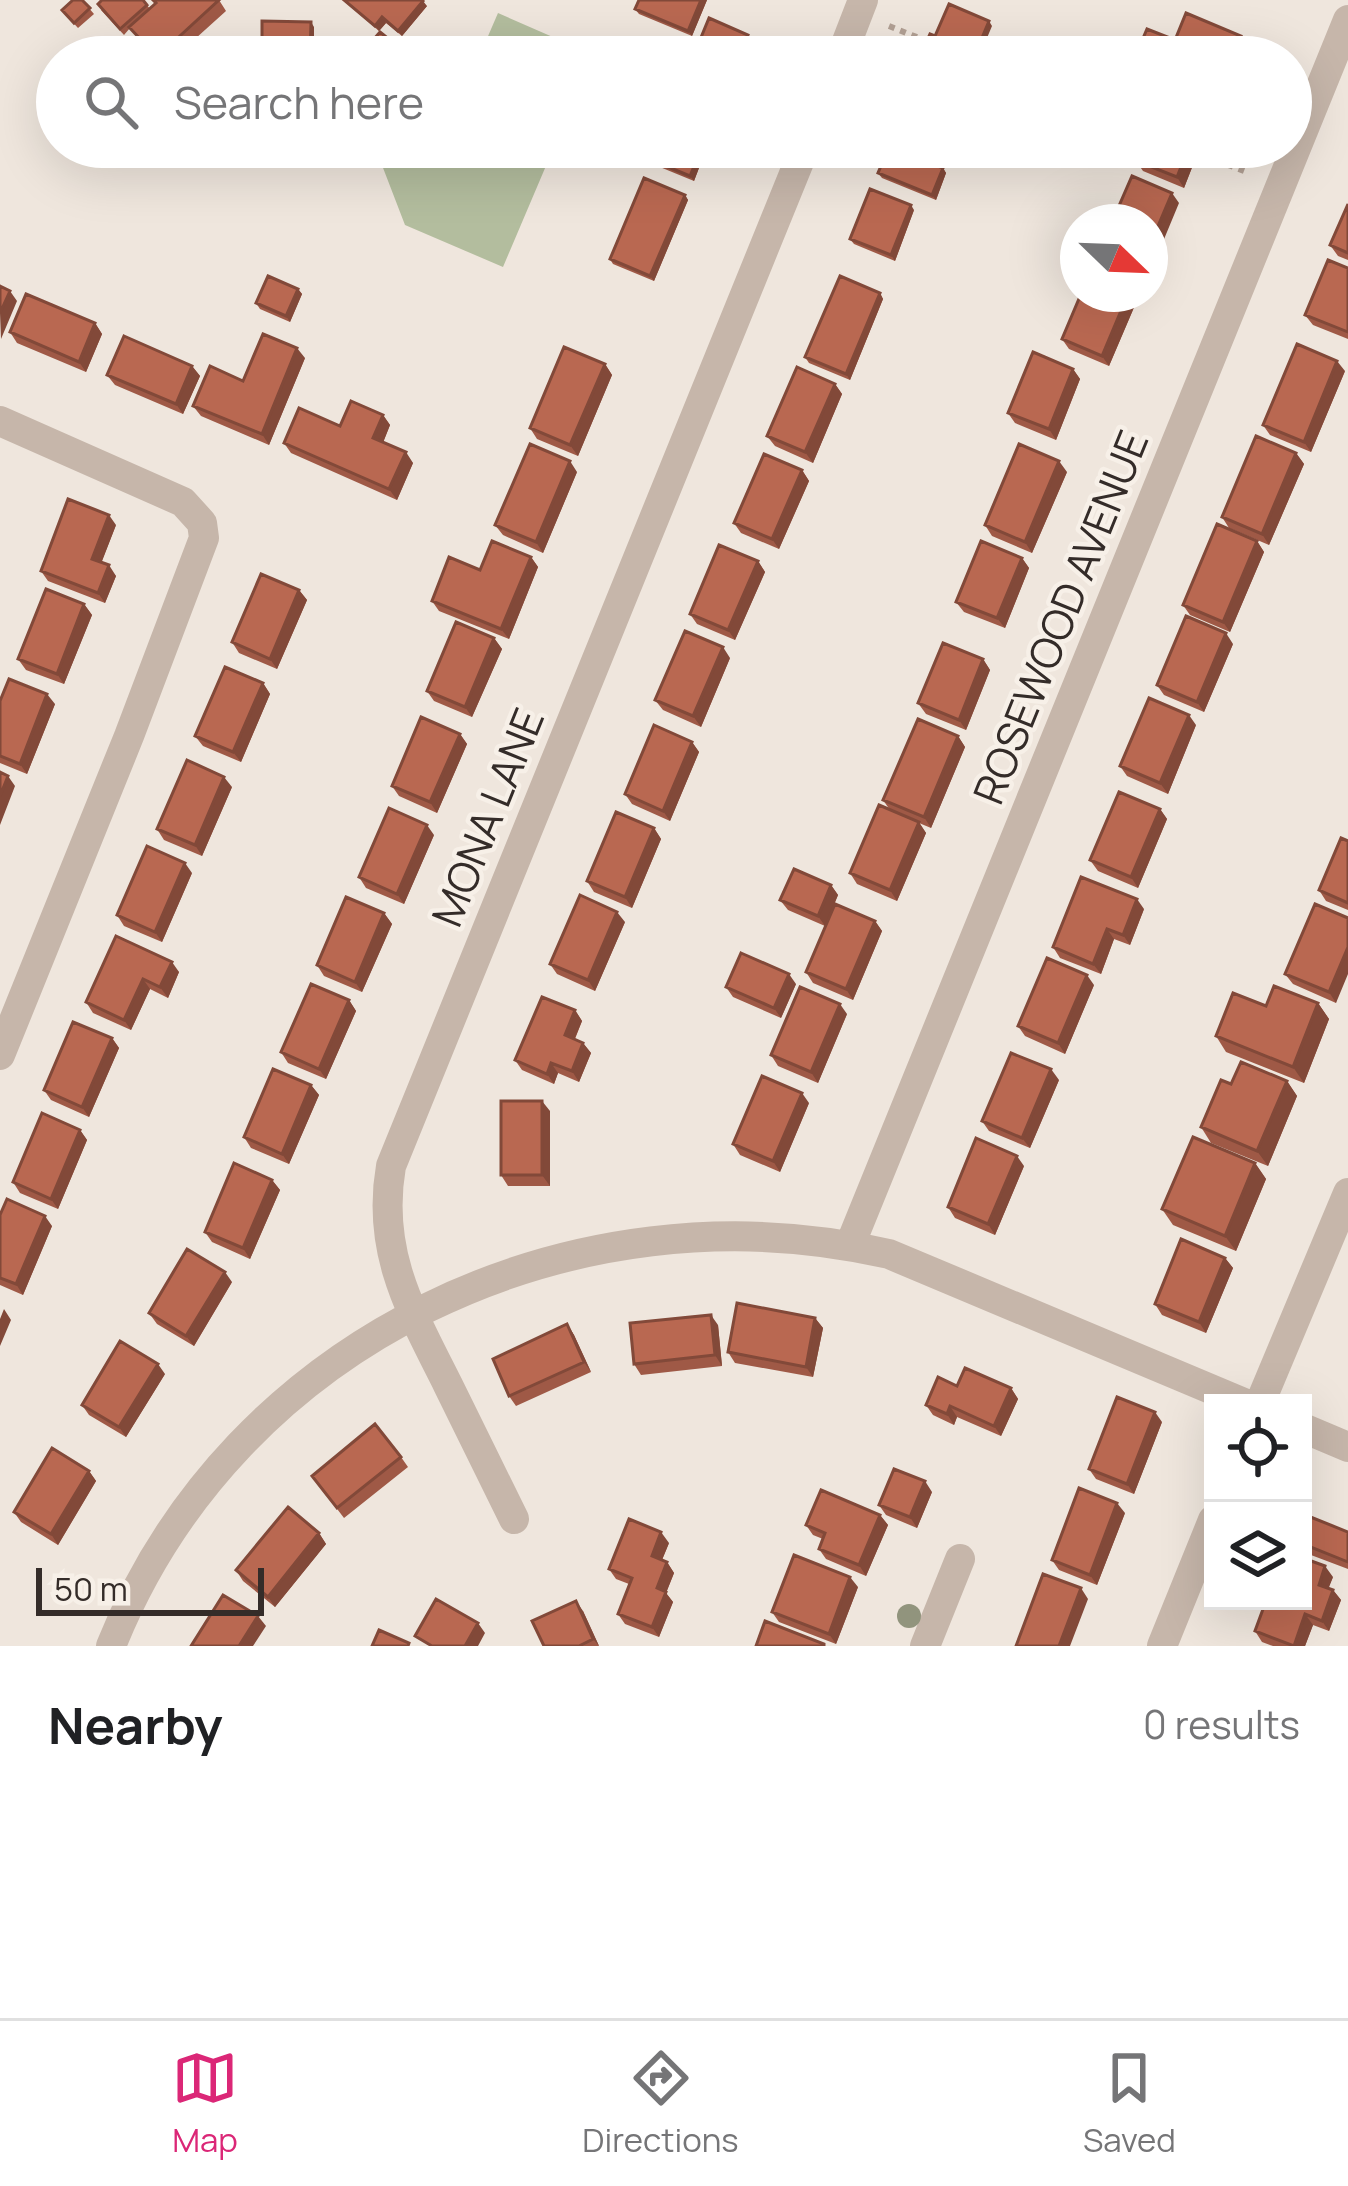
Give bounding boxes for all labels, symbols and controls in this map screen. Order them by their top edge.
search box [36,36,1312,168]
icon: search [78,69,144,135]
text: Search here [174,71,424,133]
north arrow [1060,204,1168,312]
street label: ROSEWOOD AVENUE [959,422,1161,812]
street label: MONA LANE [417,699,557,935]
map controls [1204,1394,1312,1610]
button: locate [1204,1394,1312,1502]
button: layers [1204,1502,1312,1610]
scale bar [36,1562,264,1615]
text: 50 m [54,1566,128,1611]
text: Nearby [48,1690,223,1759]
text: 0 results [1143,1697,1300,1751]
tab: Map [172,2045,238,2162]
tab: Directions [582,2045,739,2162]
tab: Saved [1083,2045,1176,2162]

